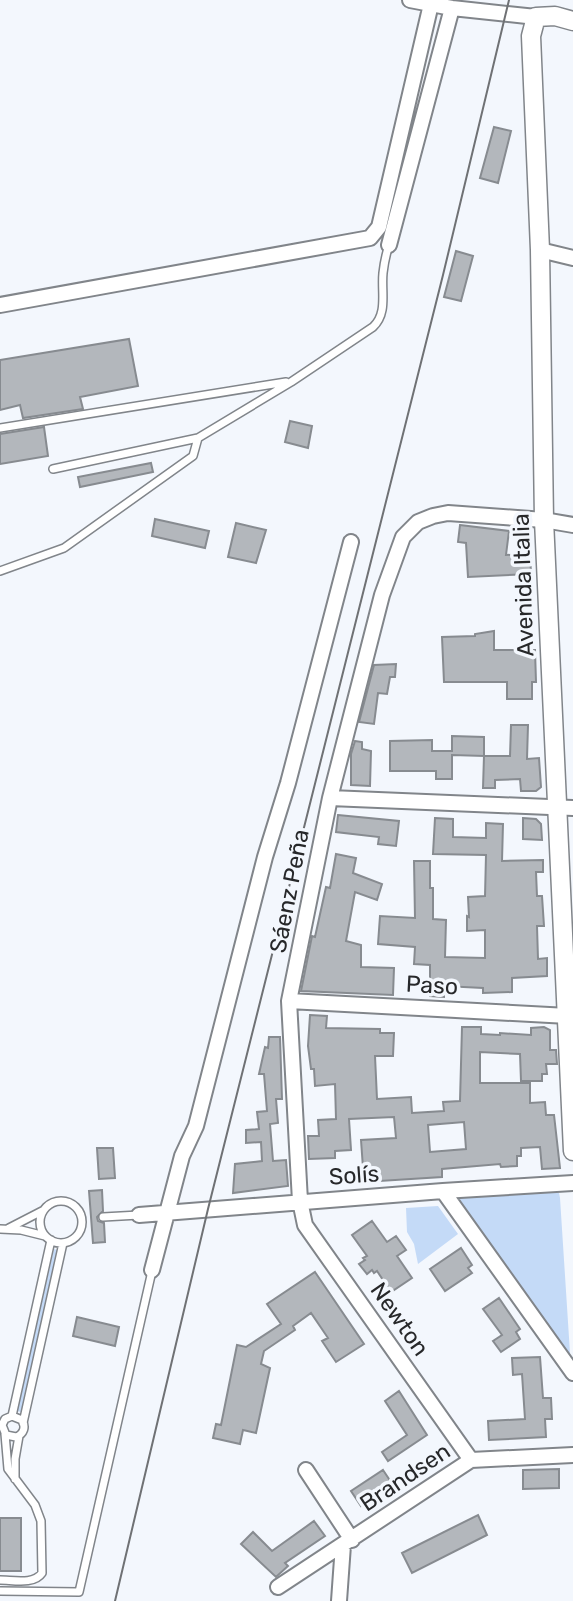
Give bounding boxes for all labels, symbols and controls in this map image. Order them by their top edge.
street label: Avenida Italia [507,513,539,657]
street label: Sáenz Peña [263,827,315,955]
street label: Paso [405,970,459,1000]
street label: Solís [328,1159,380,1191]
street label: Newton [365,1277,435,1361]
street label: Brandsen [355,1437,455,1517]

